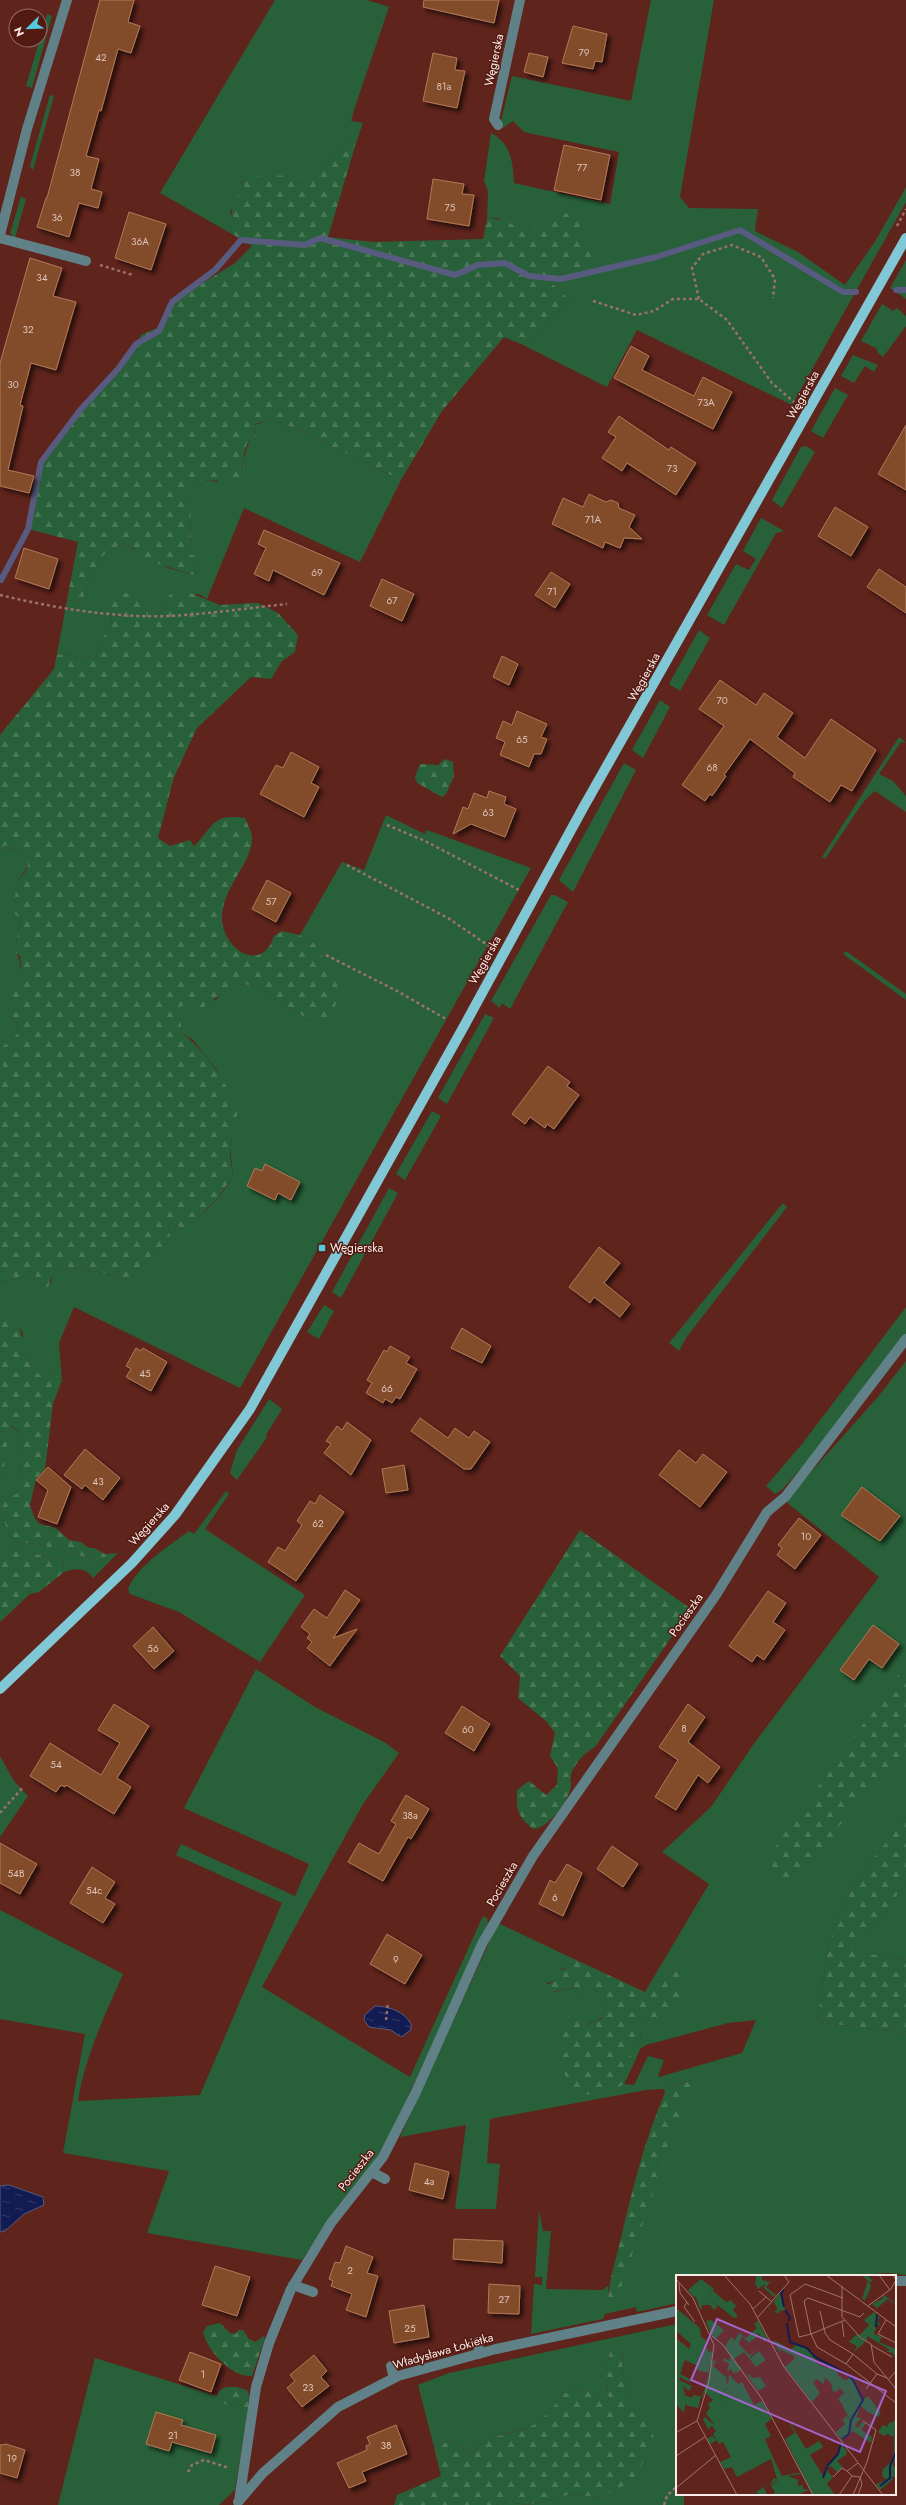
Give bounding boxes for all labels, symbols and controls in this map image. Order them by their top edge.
north arrow [8,8,48,48]
text: N [10,25,28,39]
street label: Węgierska [480,32,508,88]
house number: 79 [578,45,590,60]
house number: 42 [95,50,107,65]
house number: 81a [437,79,452,94]
house number: 77 [577,160,588,175]
house number: 38 [70,165,80,180]
house number: 75 [445,200,456,215]
house number: 36 [51,210,63,225]
house number: 36A [131,234,149,249]
house number: 34 [36,270,48,285]
house number: 32 [22,322,34,337]
street label: Węgierska [782,367,824,423]
house number: 30 [7,377,19,392]
house number: 73A [697,395,715,410]
house number: 73 [667,461,678,476]
house number: 71A [585,512,602,527]
house number: 69 [311,565,323,580]
house number: 71 [547,584,557,599]
house number: 67 [386,593,398,608]
street label: Węgierska [623,649,665,705]
house number: 70 [716,693,728,708]
house number: 65 [516,732,528,747]
house number: 68 [706,760,718,775]
house number: 63 [482,805,494,820]
house number: 57 [266,894,277,909]
street label: Węgierska [464,932,506,988]
place label: Węgierska [330,1239,383,1257]
marker: Węgierska [317,1243,327,1253]
house number: 45 [139,1366,151,1381]
house number: 66 [381,1381,393,1396]
house number: 43 [92,1474,104,1489]
street label: Węgierska [124,1498,174,1550]
house number: 62 [312,1516,324,1531]
house number: 10 [801,1529,811,1544]
street label: Pocieszka [665,1589,708,1640]
house number: 56 [147,1641,159,1656]
house number: 8 [681,1721,687,1736]
house number: 60 [462,1722,474,1737]
house number: 54 [50,1757,62,1772]
house number: 38a [402,1808,418,1823]
street label: Pocieszka [482,1858,522,1910]
house number: 54B [7,1866,25,1881]
house number: 54c [86,1883,102,1898]
house number: 6 [552,1890,558,1905]
house number: 9 [393,1952,399,1967]
street label: Pocieszka [334,2145,378,2195]
house number: 4a [424,2174,435,2189]
house number: 2 [347,2263,353,2278]
inset map [676,2275,896,2495]
house number: 27 [499,2292,510,2307]
house number: 25 [404,2321,416,2336]
street label: Władysława Łokietka [391,2328,496,2374]
house number: 1 [201,2367,205,2382]
house number: 23 [302,2380,314,2395]
house number: 21 [168,2428,178,2443]
house number: 38 [381,2438,391,2453]
house number: 19 [7,2451,17,2466]

